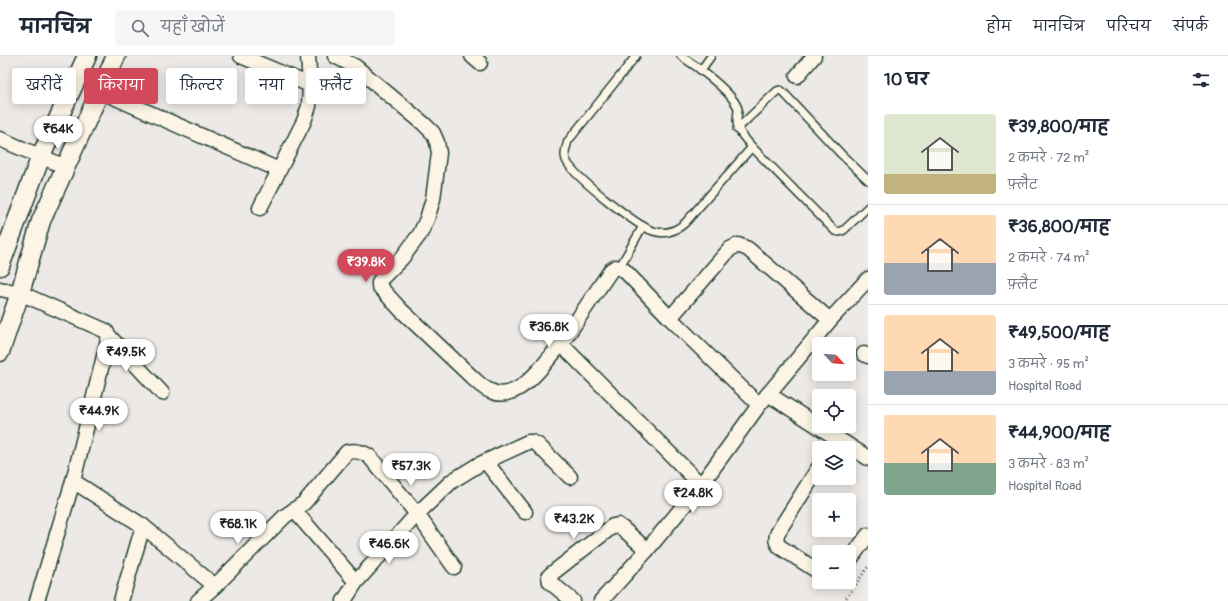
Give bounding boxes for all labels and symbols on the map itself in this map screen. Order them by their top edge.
pin: ₹64K [34,116,82,150]
pin: ₹39.8K [333,249,399,283]
pin: ₹36.8K [516,314,582,348]
north arrow [812,337,856,381]
pin: ₹49.5K [93,339,159,373]
pin: ₹44.9K [66,398,132,432]
pin: ₹57.3K [378,453,444,487]
pin: ₹24.8K [660,480,726,514]
pin: ₹43.2K [541,506,607,540]
pin: ₹68.1K [205,511,271,545]
pin: ₹46.6K [356,531,422,565]

